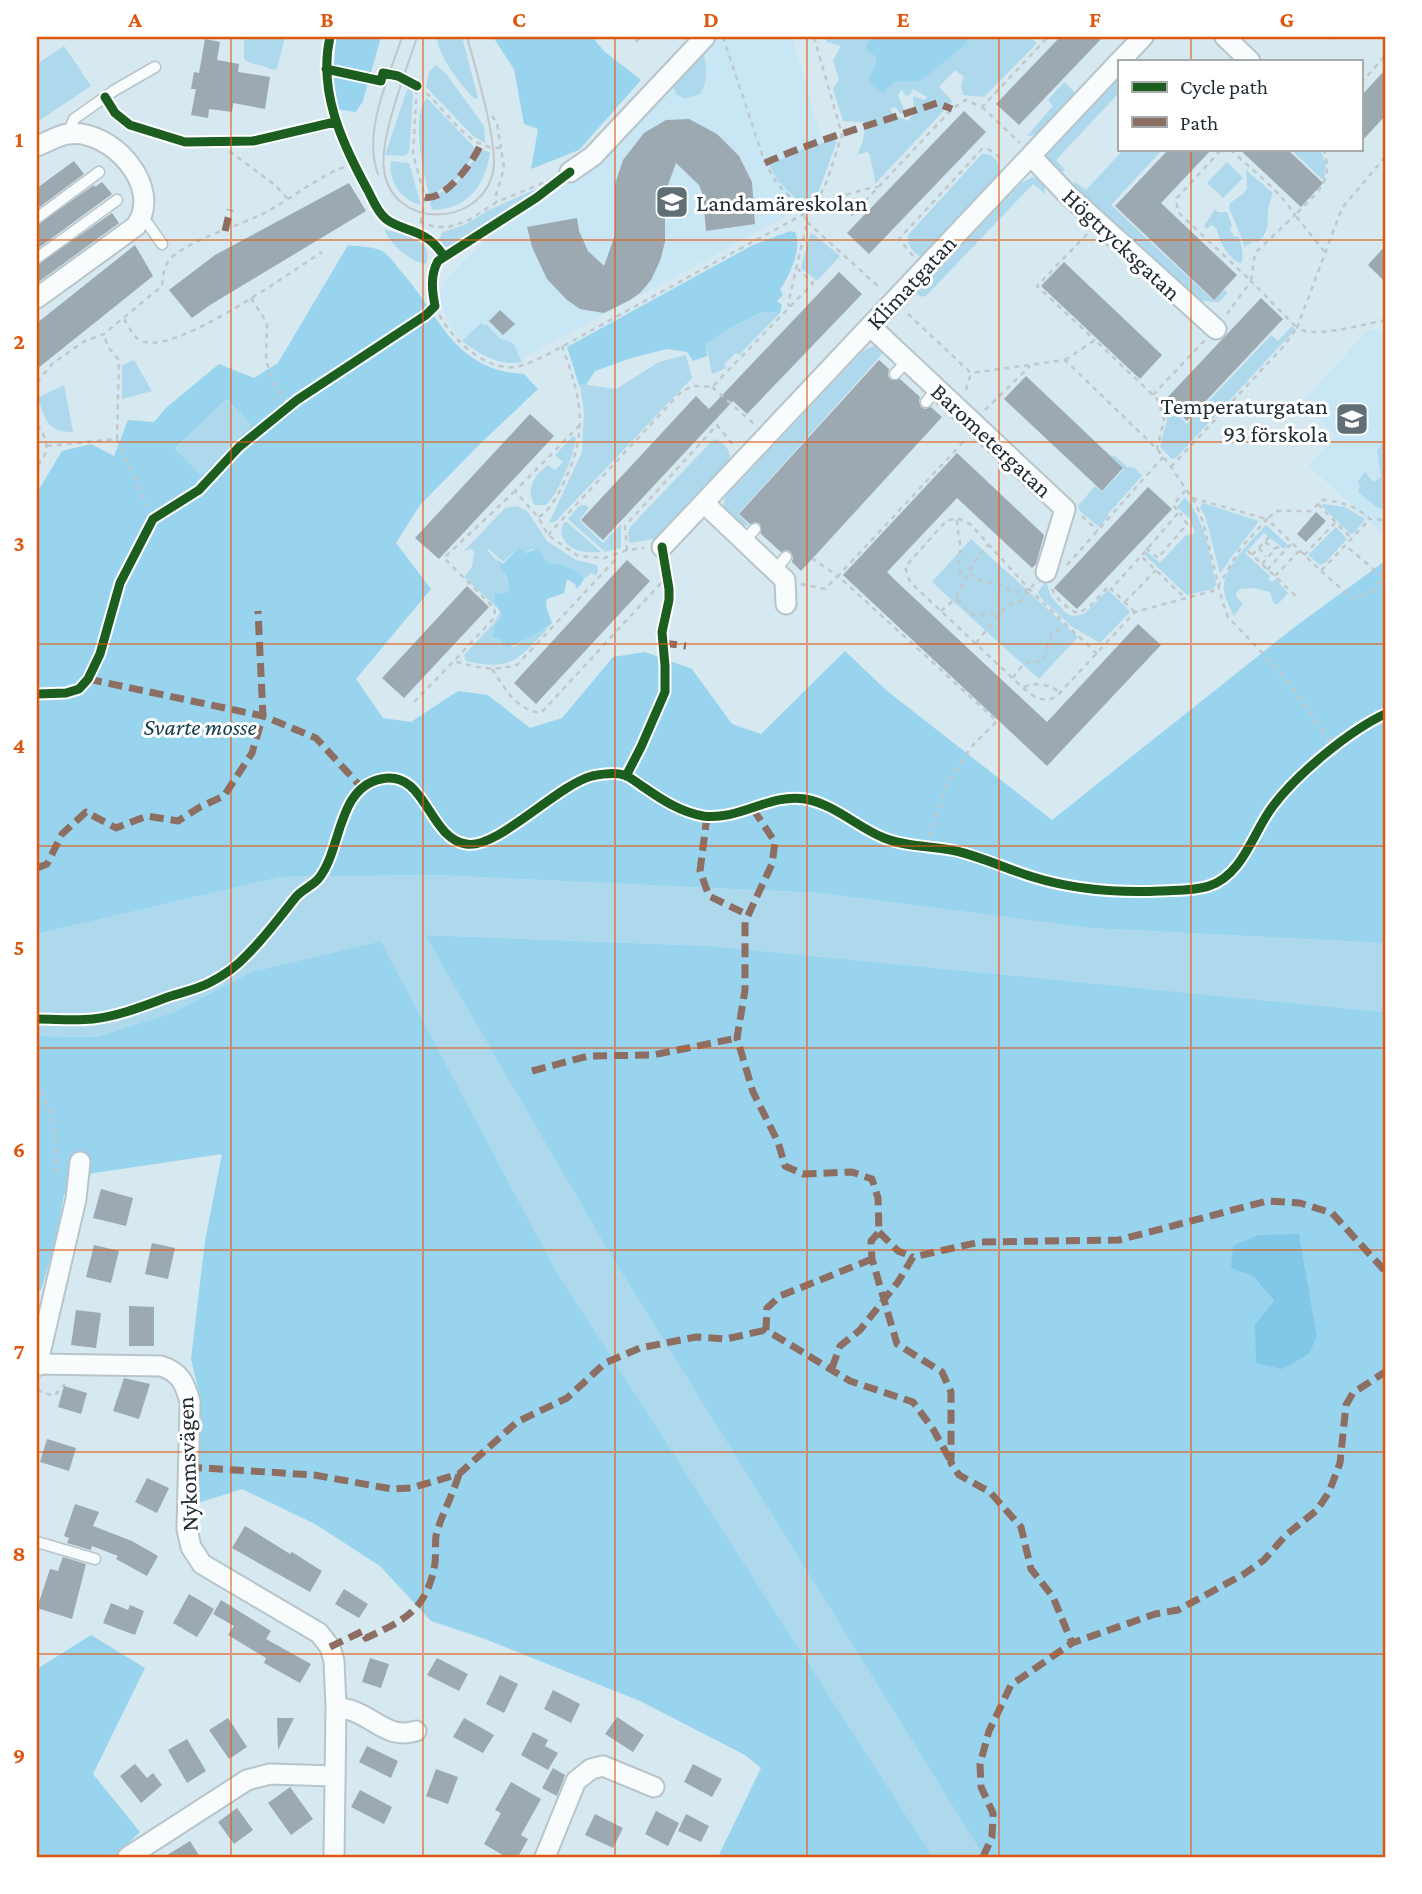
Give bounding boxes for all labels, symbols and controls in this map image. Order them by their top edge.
text: A [127,6,142,32]
text: B [320,6,334,32]
text: C [512,6,526,32]
text: D [703,6,719,32]
text: E [896,6,910,32]
text: F [1089,6,1101,32]
text: G [1280,6,1295,32]
legend [1118,60,1362,150]
text: Cycle path [1180,75,1268,99]
text: Path [1180,111,1218,135]
text: 1 [15,126,24,152]
street label: Högtrycksgatan [1057,182,1187,306]
school or university icon: Landamäreskolan [653,183,691,221]
place label: Landamäreskolan [696,189,868,216]
street label: Klimatgatan [861,229,962,335]
text: 2 [13,328,25,354]
street label: Barometergatan [926,377,1058,503]
place label: Temperaturgatan 93 förskola [1161,392,1328,447]
school or university icon: Temperaturgatan 93 förskola [1333,400,1371,438]
text: 3 [13,530,25,556]
park label: Svarte mosse [143,713,257,740]
text: 4 [13,732,25,758]
text: 5 [13,934,25,960]
text: 6 [13,1136,25,1162]
text: 7 [13,1338,25,1364]
street label: Nykomsvägen [171,1396,203,1532]
text: 8 [12,1540,26,1566]
text: 9 [13,1742,25,1768]

